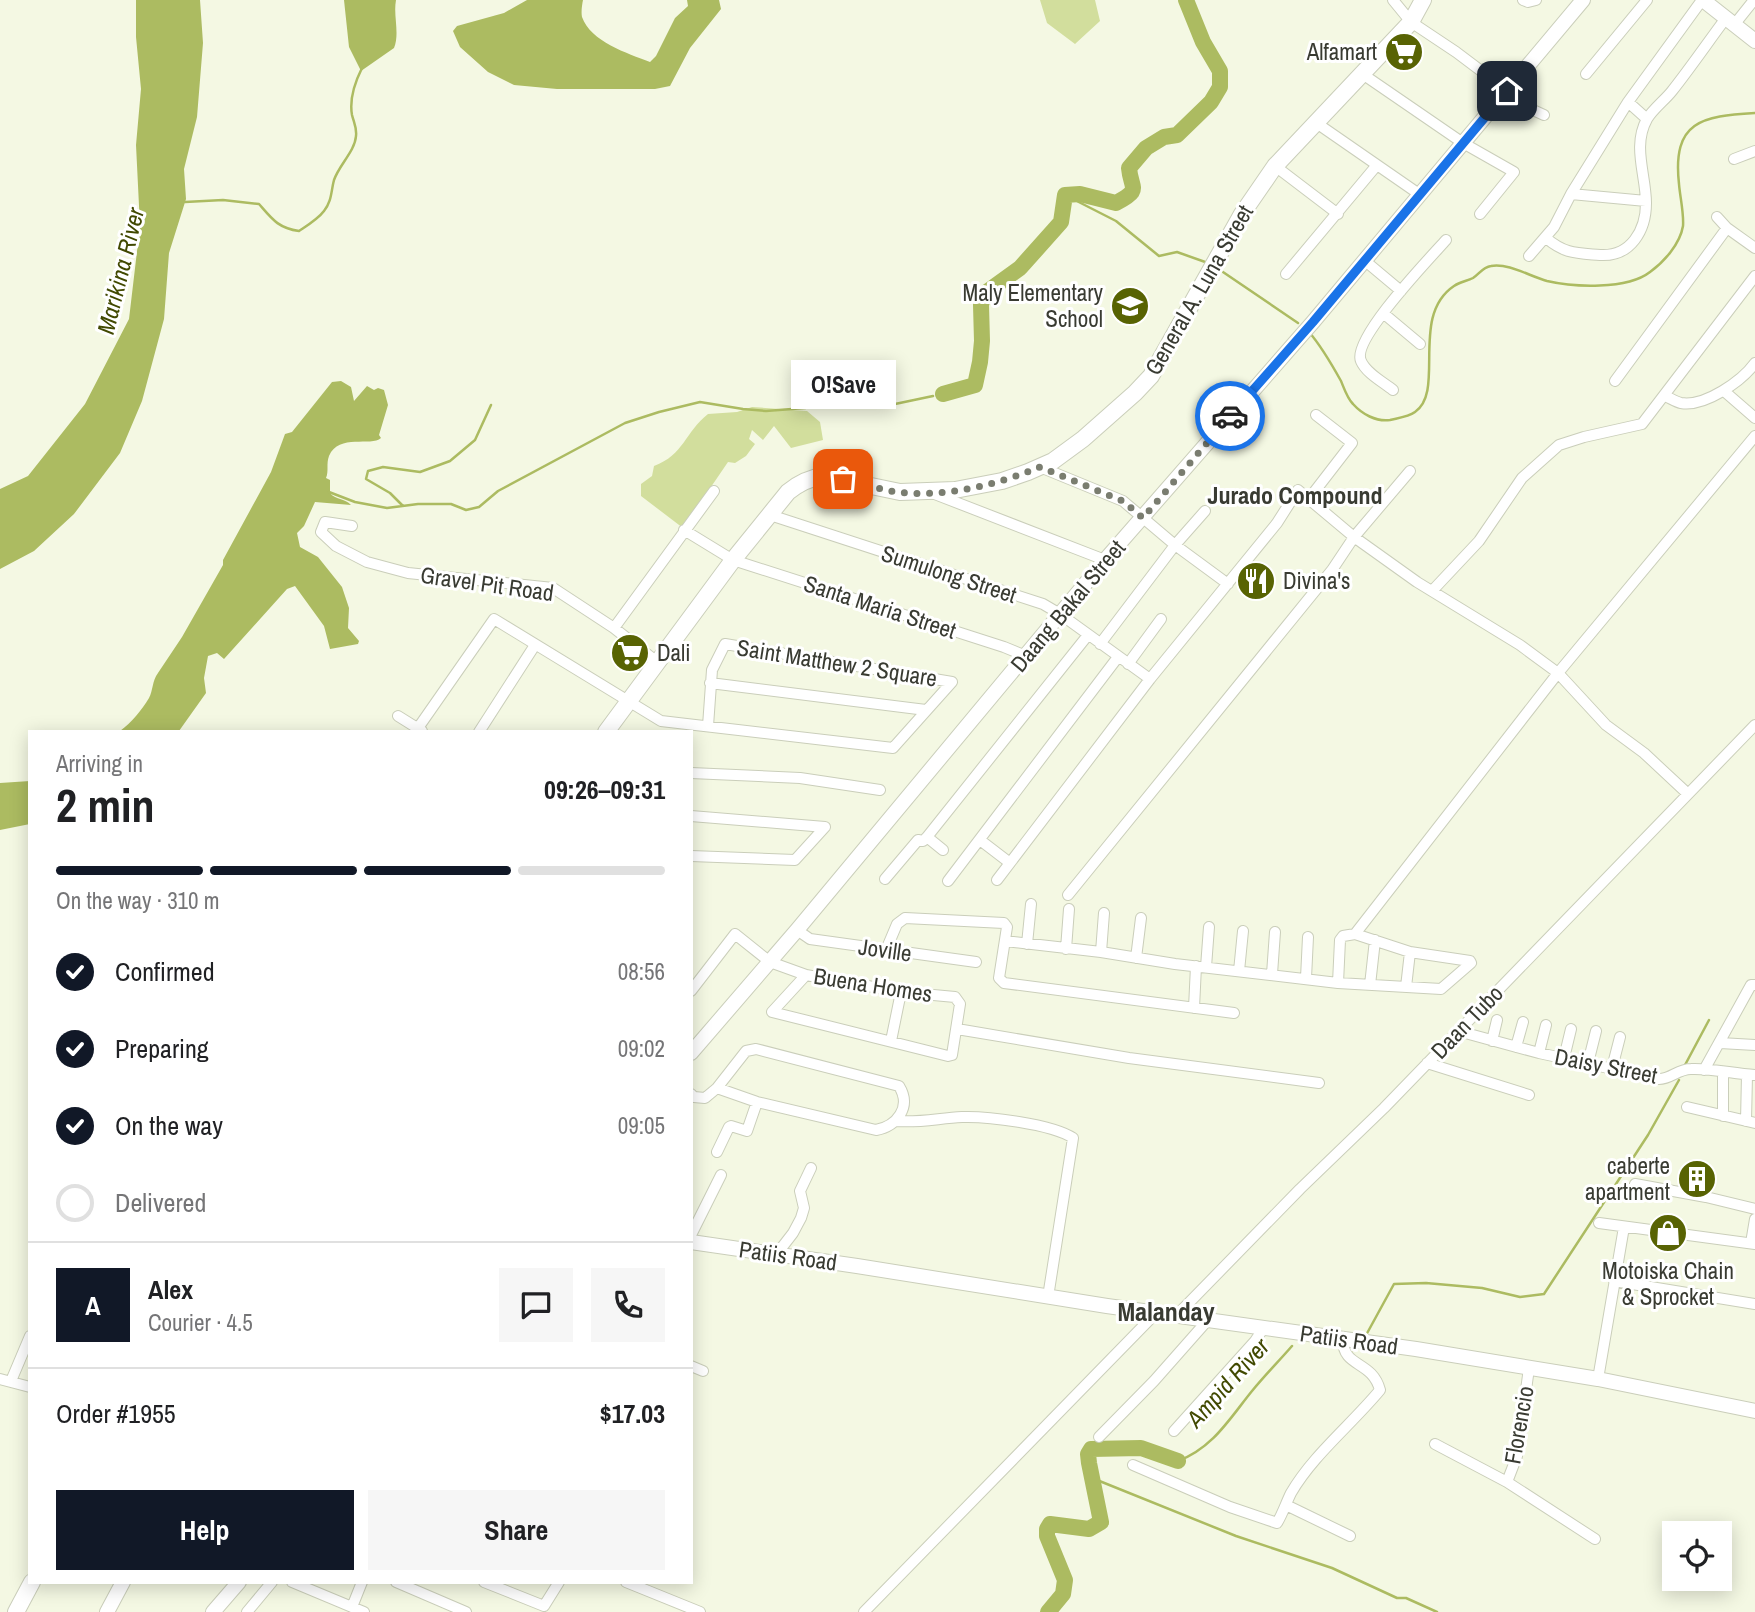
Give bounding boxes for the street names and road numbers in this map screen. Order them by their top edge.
street label: General A. Luna Street [1137,199,1260,381]
street label: Daang Bakal Street [1003,533,1132,678]
street label: Sumulong Street [878,537,1021,610]
street label: Gravel Pit Road [418,559,556,608]
street label: Santa Maria Street [800,567,960,646]
street label: Saint Matthew 2 Square [735,631,939,694]
street label: Joville [856,930,914,969]
street label: Buena Homes [812,960,935,1009]
street label: Daan Tubo [1424,978,1510,1065]
street label: Daisy Street [1552,1040,1660,1091]
street label: Patiis Road [737,1233,839,1278]
street label: Patiis Road [1298,1317,1400,1362]
street label: Florencio [1496,1384,1541,1466]

